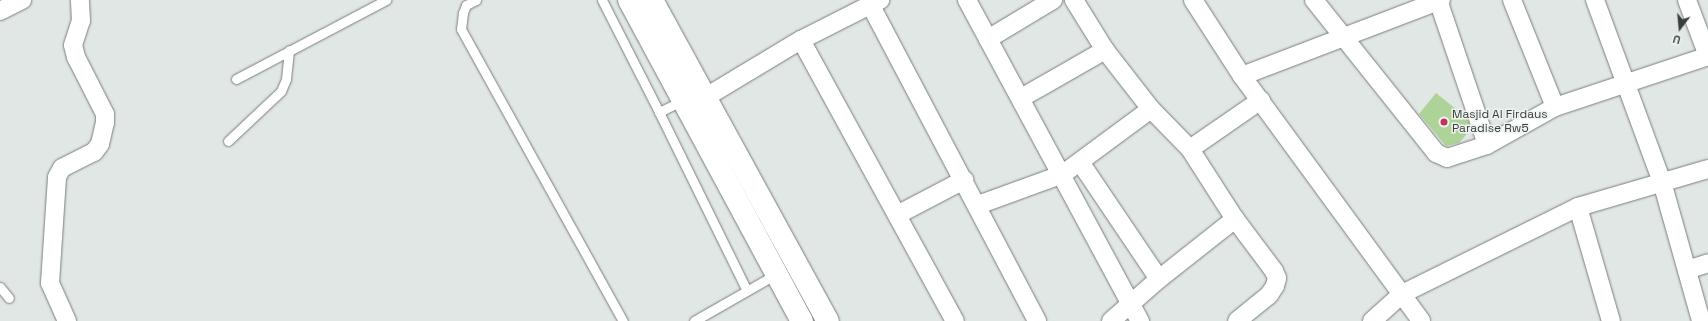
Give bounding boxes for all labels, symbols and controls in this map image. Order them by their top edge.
north arrow [1660,8,1700,48]
text: U [1671,32,1682,47]
place label: Masjid Al Firdaus Paradise Rw5 [1452,108,1548,136]
marker: Masjid Al Firdaus Paradise Rw5 [1439,117,1449,127]

